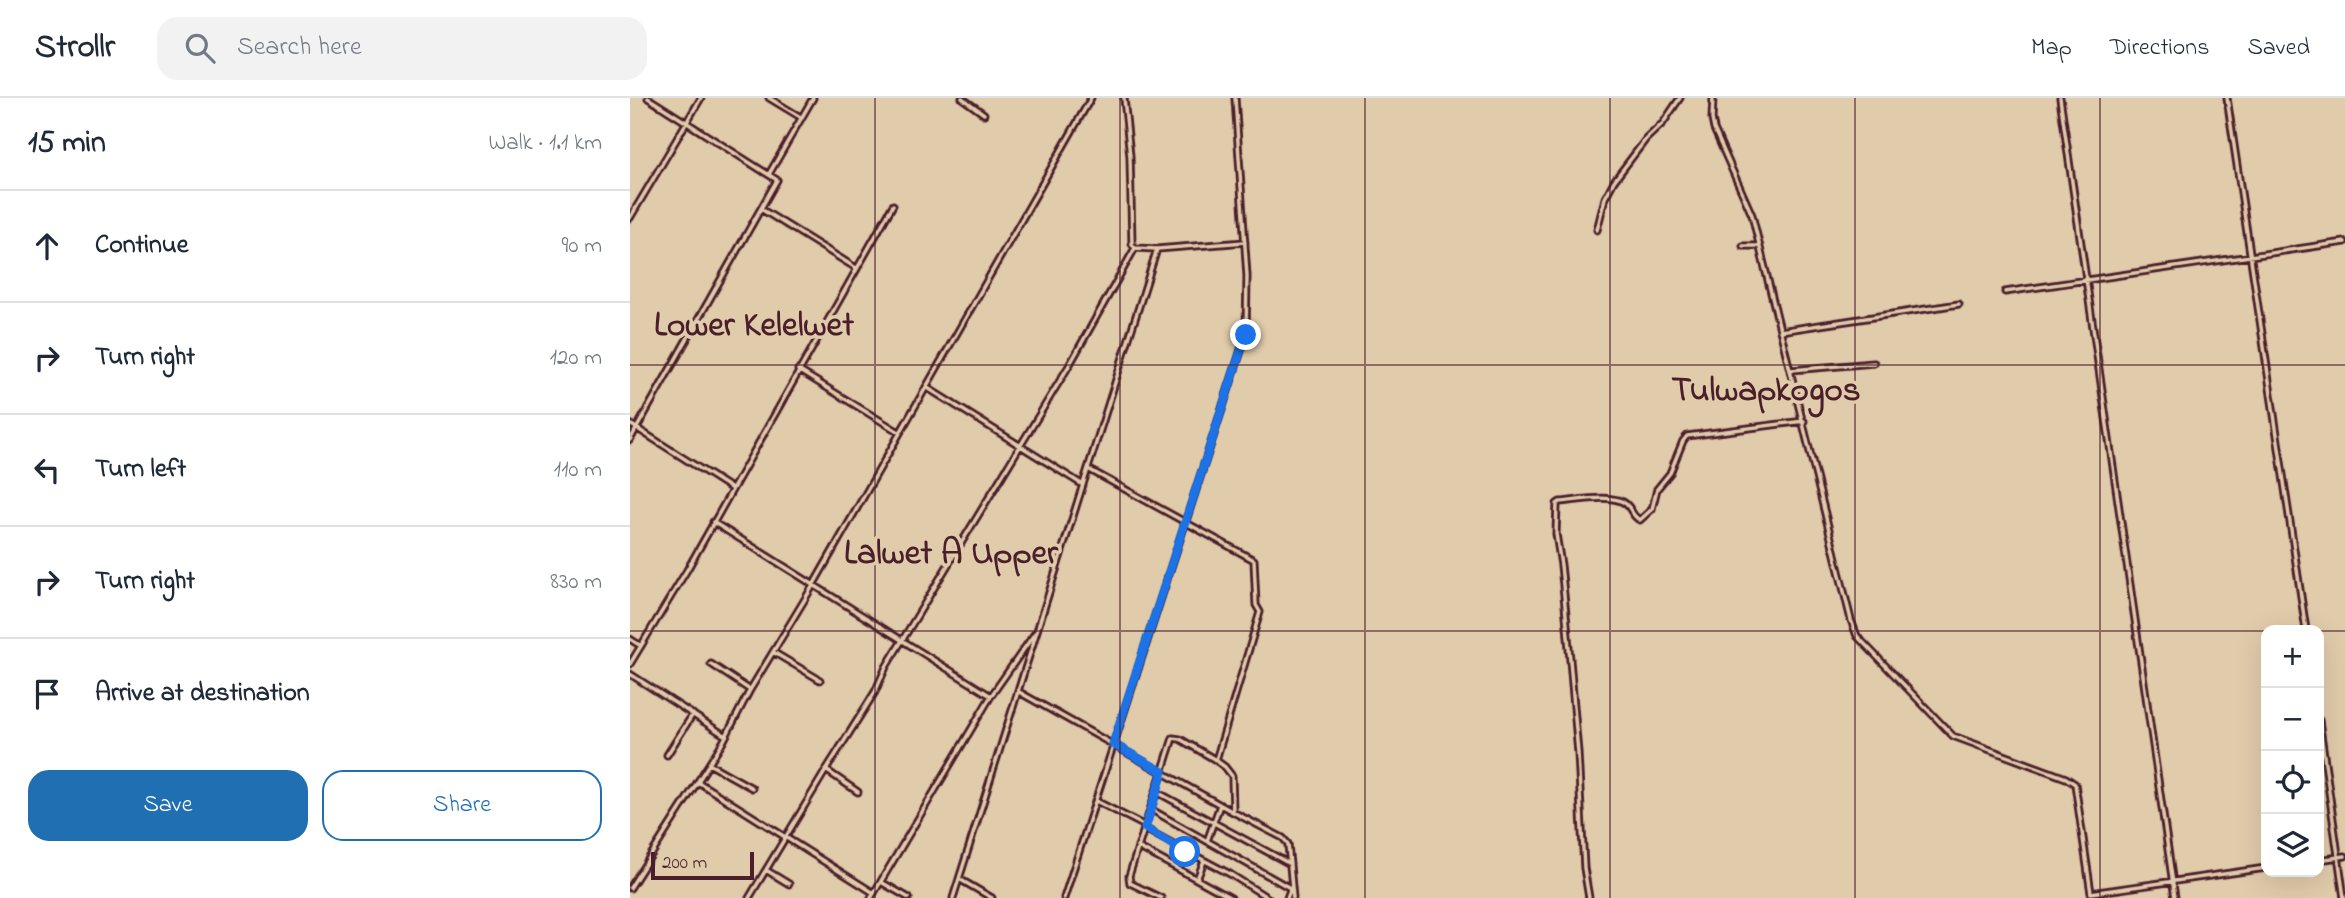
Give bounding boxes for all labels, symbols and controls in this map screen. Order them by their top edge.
search box [157,17,647,80]
text: Strollr [35,24,115,72]
icon: search [181,29,219,67]
text: Search here [237,29,362,67]
text: Map [2031,31,2072,66]
text: Directions [2110,31,2209,66]
text: Saved [2247,31,2310,66]
text: 15 min [28,122,106,166]
text: Walk · 1.1 km [488,127,602,160]
icon: ahead [28,227,66,265]
text: Continue [95,227,188,265]
text: 90 m [562,230,602,263]
district label: Lower Kelelwet [654,301,854,352]
route end [1230,319,1261,350]
icon: right [28,339,66,377]
text: Turn right [95,339,195,377]
text: 120 m [550,342,602,375]
district label: Tulwapkogos [1672,366,1860,418]
icon: left [28,451,66,489]
text: Turn left [95,451,186,489]
text: 110 m [554,454,602,487]
district label: Lalwet A Upper [844,529,1059,580]
icon: right [28,563,66,601]
text: Turn right [95,563,195,601]
text: 830 m [550,566,602,599]
map controls [2261,625,2324,877]
button: + [2261,625,2324,688]
icon: arrive [28,675,66,713]
text: Arrive at destination [95,675,310,713]
button: − [2261,688,2324,751]
button: locate [2261,751,2324,814]
button: Save [28,770,308,841]
button: Share [322,770,602,841]
button: layers [2261,814,2324,877]
route start [1169,836,1200,867]
scale bar [651,849,754,881]
text: 200 m [662,850,707,877]

